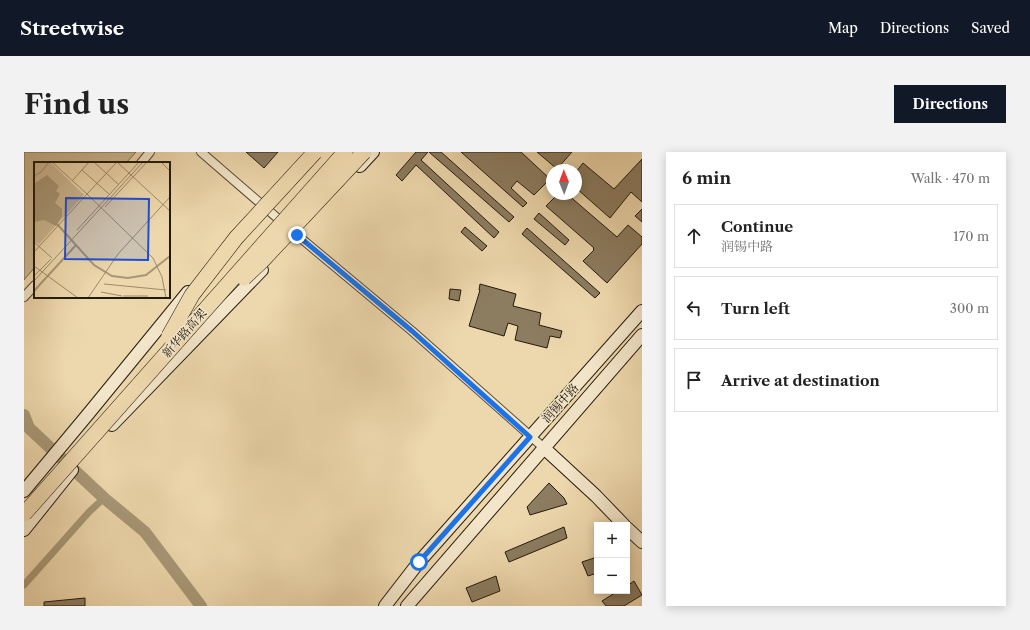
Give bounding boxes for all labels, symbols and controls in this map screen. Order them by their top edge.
text: Streetwise [20,17,124,40]
text: Map [828,19,858,37]
text: Directions [880,19,949,37]
text: Saved [971,19,1010,37]
button: Directions [894,85,1006,123]
text: Find us [24,87,129,121]
inset map [34,162,170,298]
north arrow [546,164,582,200]
text: 6 min [682,168,731,188]
text: Walk · 470 m [911,170,990,186]
text: Continue [721,217,793,236]
icon: ahead [683,225,705,247]
route end [288,226,306,244]
text: 170 m [953,228,989,244]
text: 润锡中路 [721,238,773,254]
icon: left [683,297,705,319]
text: Turn left [721,299,790,318]
text: 300 m [950,300,989,316]
street label: 新华路高架 [159,305,209,361]
icon: arrive [683,369,705,391]
text: Arrive at destination [721,371,880,390]
street label: 润锡中路 [538,380,582,426]
map controls [594,522,630,594]
button: + [594,522,630,558]
route start [410,553,428,571]
button: − [594,558,630,594]

